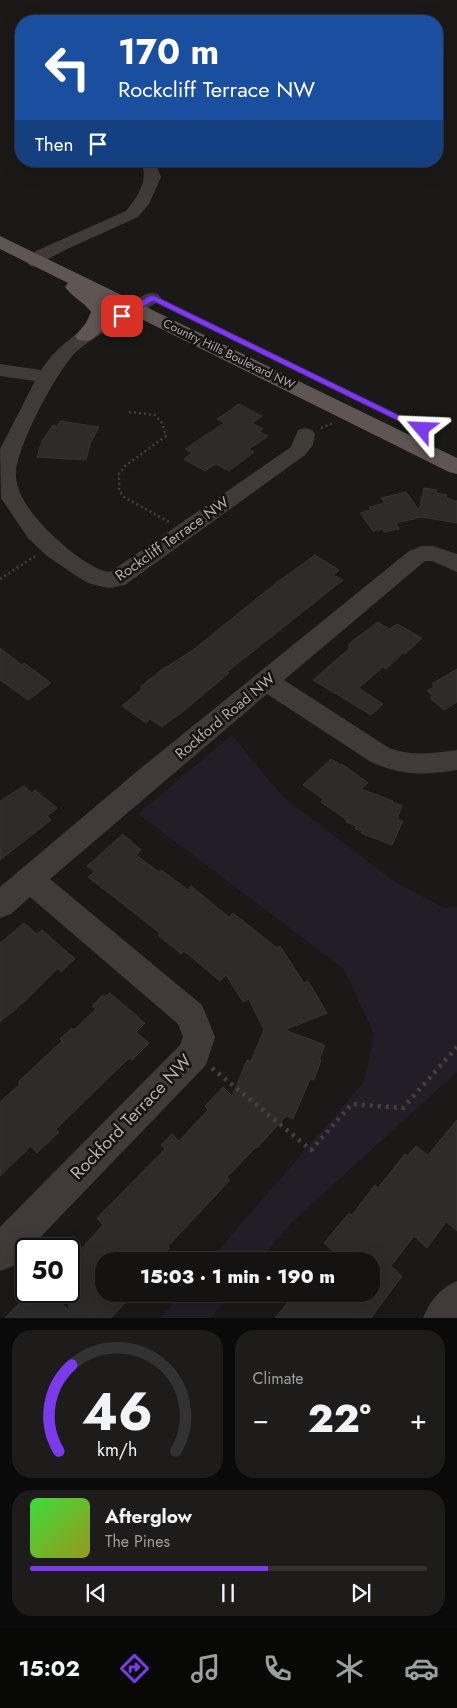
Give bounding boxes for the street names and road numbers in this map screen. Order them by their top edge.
street label: Country Hills Boulevard NW [160,314,298,394]
street label: Rockcliff Terrace NW [111,491,233,587]
street label: Rockford Road NW [170,668,280,764]
street label: Rockford Terrace NW [64,1048,198,1185]

